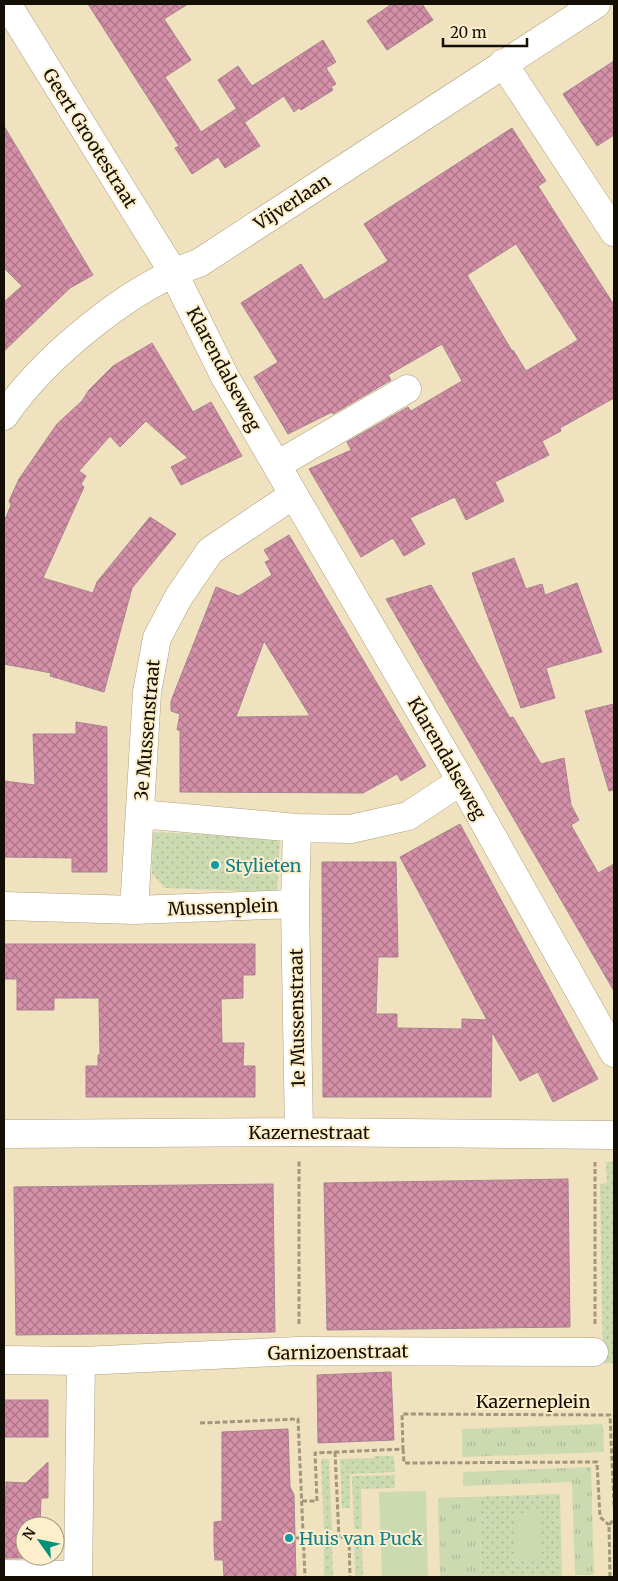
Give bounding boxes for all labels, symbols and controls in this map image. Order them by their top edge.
scale bar [443,15,527,47]
text: 20 m [450,23,487,42]
street label: Geert Grootestraat [38,64,142,212]
street label: Vijverlaan [248,169,335,236]
street label: Klarendalseweg [182,303,267,435]
street label: 3e Mussenstraat [129,658,165,802]
street label: Klarendalseweg [403,693,491,823]
place label: Stylieten [225,854,302,877]
marker: Stylieten [209,859,221,871]
street label: Mussenplein [167,894,279,920]
street label: 1e Mussenstraat [284,948,310,1088]
street label: Kazernestraat [248,1121,370,1144]
street label: Garnizoenstraat [267,1339,409,1365]
street label: Kazerneplein [476,1390,590,1413]
north arrow [15,1516,65,1566]
text: N [19,1524,40,1543]
place label: Huis van Puck [299,1527,423,1550]
marker: Huis van Puck [283,1532,295,1544]

